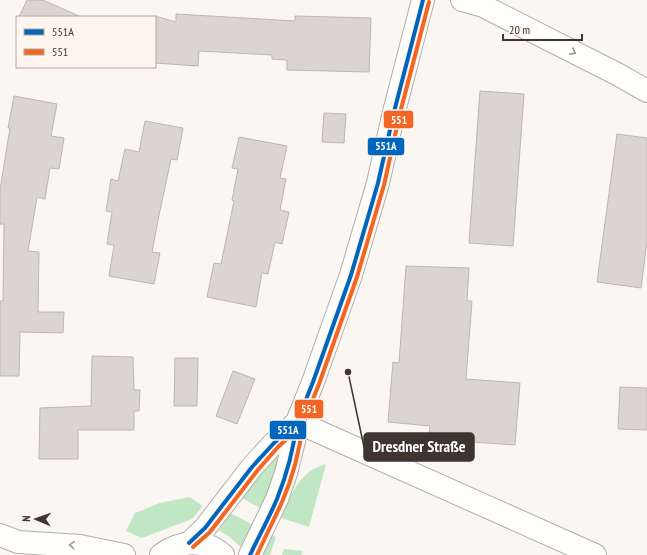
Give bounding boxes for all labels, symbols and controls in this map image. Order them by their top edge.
legend [16,16,156,68]
scale bar [503,16,582,42]
text: 20 m [509,22,530,37]
text: 551A [52,24,74,39]
text: 551 [52,44,68,59]
one-way arrow [569,47,576,54]
line badge: 551 [383,110,414,129]
text: 551 [391,113,407,127]
line badge: 551A [367,137,405,156]
text: 551A [375,139,397,153]
line badge: 551 [294,399,324,419]
text: 551 [301,402,317,416]
line badge: 551A [269,420,307,440]
text: 551A [277,423,299,437]
callout: Dresdner Straße [364,433,474,461]
text: Dresdner Straße [372,436,466,456]
north arrow [16,499,56,539]
text: N [19,515,33,522]
one-way arrow [69,541,75,550]

